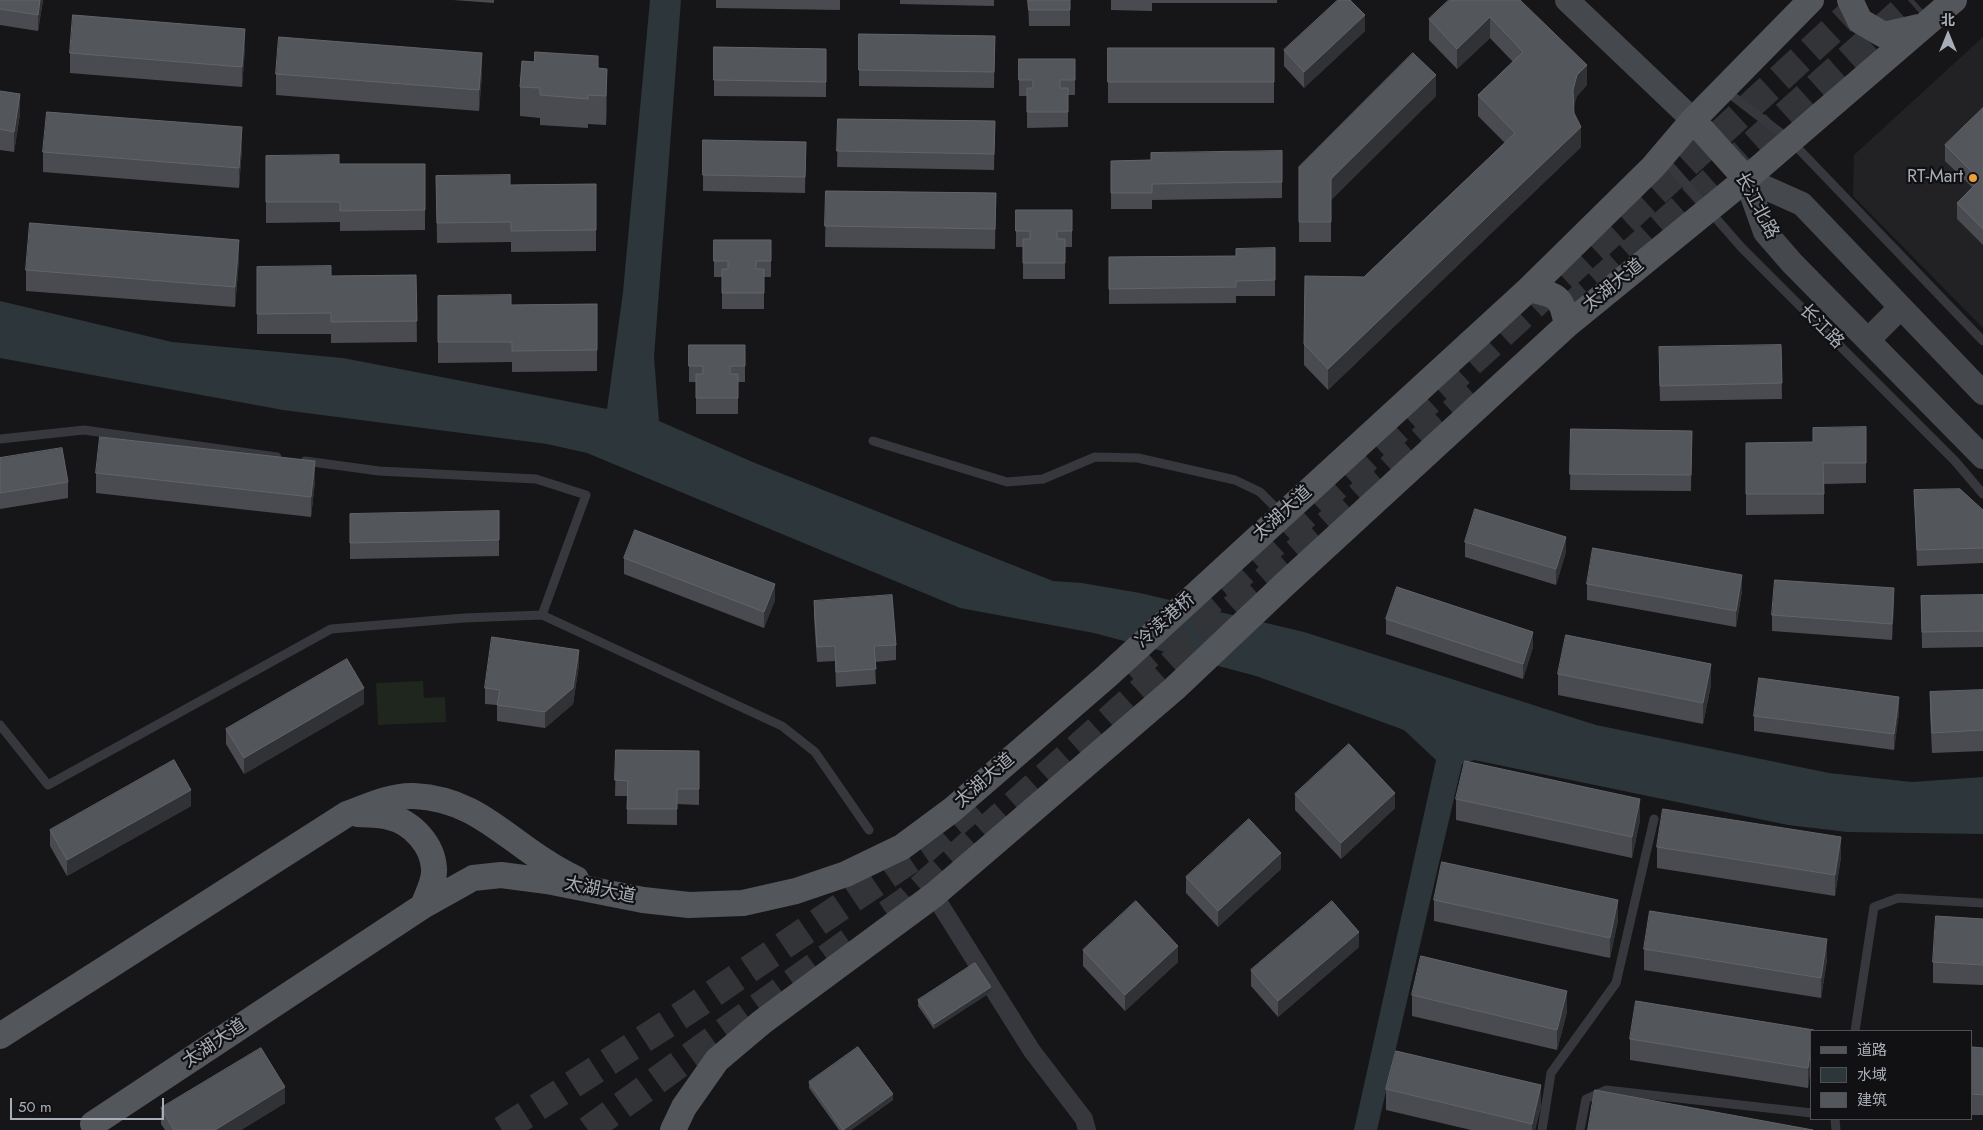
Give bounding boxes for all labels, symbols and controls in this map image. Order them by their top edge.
north arrow [1923,10,1973,60]
text: 北 [1941,10,1955,30]
place label: RT-Mart [1907,167,1963,189]
street label: 长江北路 [1730,169,1782,243]
marker: RT-Mart [1967,172,1979,184]
street label: 太湖大道 [1579,255,1649,317]
street label: 长江路 [1794,300,1848,354]
street label: 太湖大道 [1249,482,1317,546]
street label: 冷渎港桥 [1132,589,1200,653]
street label: 太湖大道 [951,749,1019,813]
street label: 太湖大道 [563,874,637,908]
street label: 太湖大道 [179,1015,251,1073]
legend [1810,1030,1973,1120]
text: 道路 [1857,1039,1887,1061]
text: 水域 [1857,1064,1887,1086]
scale bar [12,1088,166,1120]
text: 建筑 [1857,1089,1887,1111]
text: 50 m [18,1096,52,1118]

